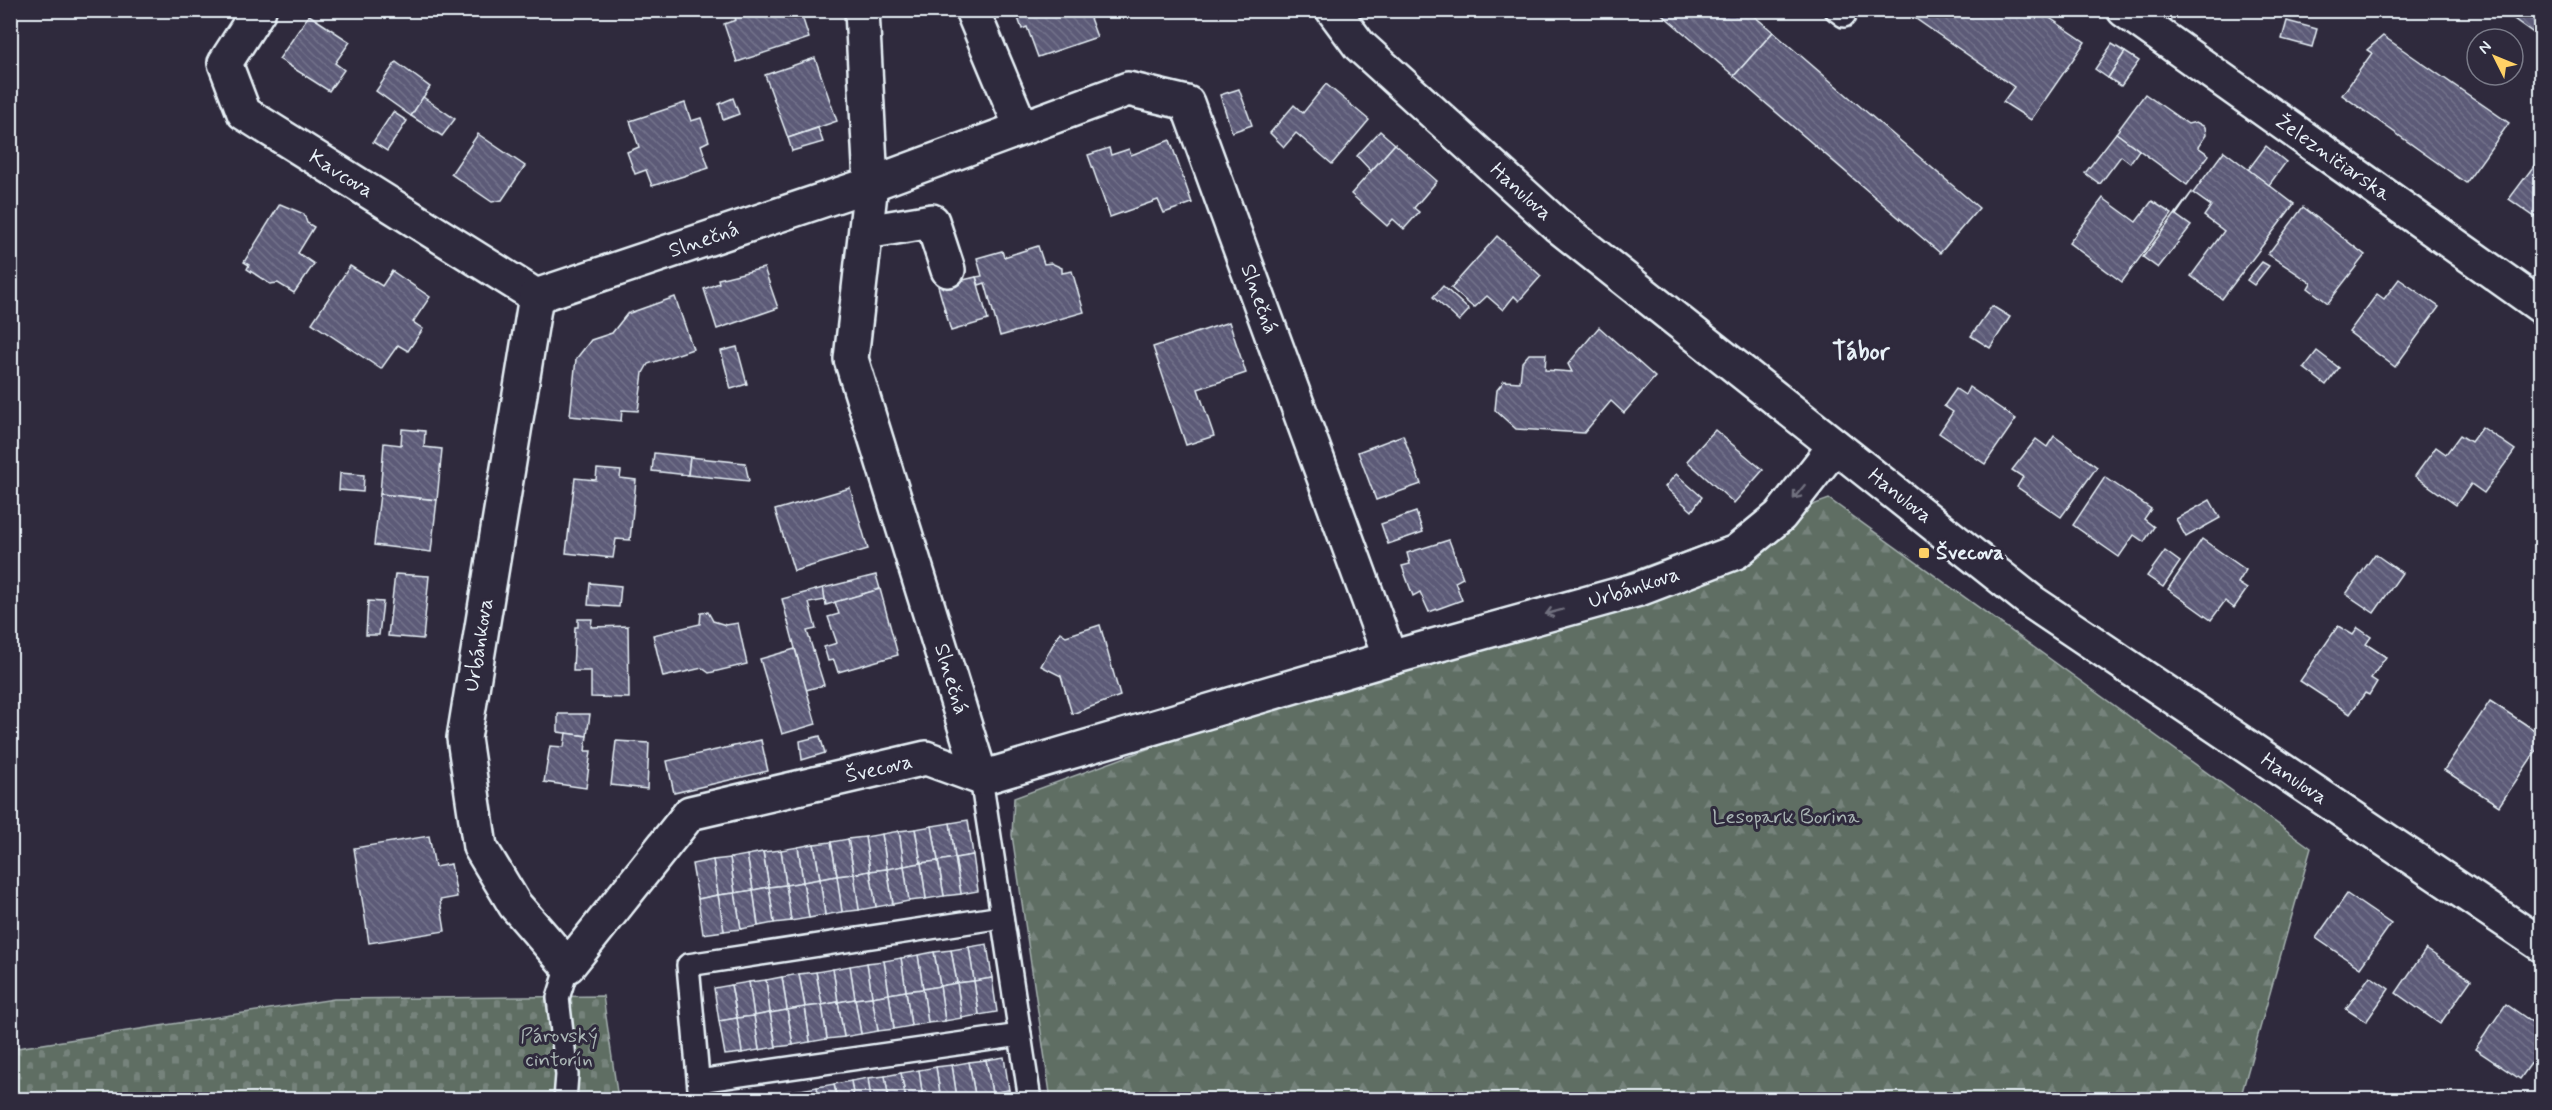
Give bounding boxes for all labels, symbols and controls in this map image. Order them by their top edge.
north arrow [2465,27,2525,87]
text: N [2474,37,2496,59]
street label: Železničiarska [2270,108,2397,208]
street label: Kavcova [303,143,379,205]
street label: Hanulova [1484,156,1558,228]
street label: Slnečná [665,215,743,265]
street label: Slnečná [1233,260,1285,338]
district label: Tábor [1832,337,1891,368]
street label: Hanulova [1862,462,1938,530]
one-way arrow [1793,484,1806,500]
place label: Švecova [1936,539,2004,567]
marker: Švecova [1917,546,1931,560]
street label: Urbánkova [1585,560,1683,616]
street label: Urbánkova [458,596,500,694]
one-way arrow [1545,607,1564,619]
street label: Slnečná [927,640,975,718]
street label: Hanulova [2255,746,2333,812]
street label: Švecova [843,748,915,790]
park label: Lesopark Borina [1712,803,1860,831]
park label: Párovský cintorín [520,1022,598,1074]

